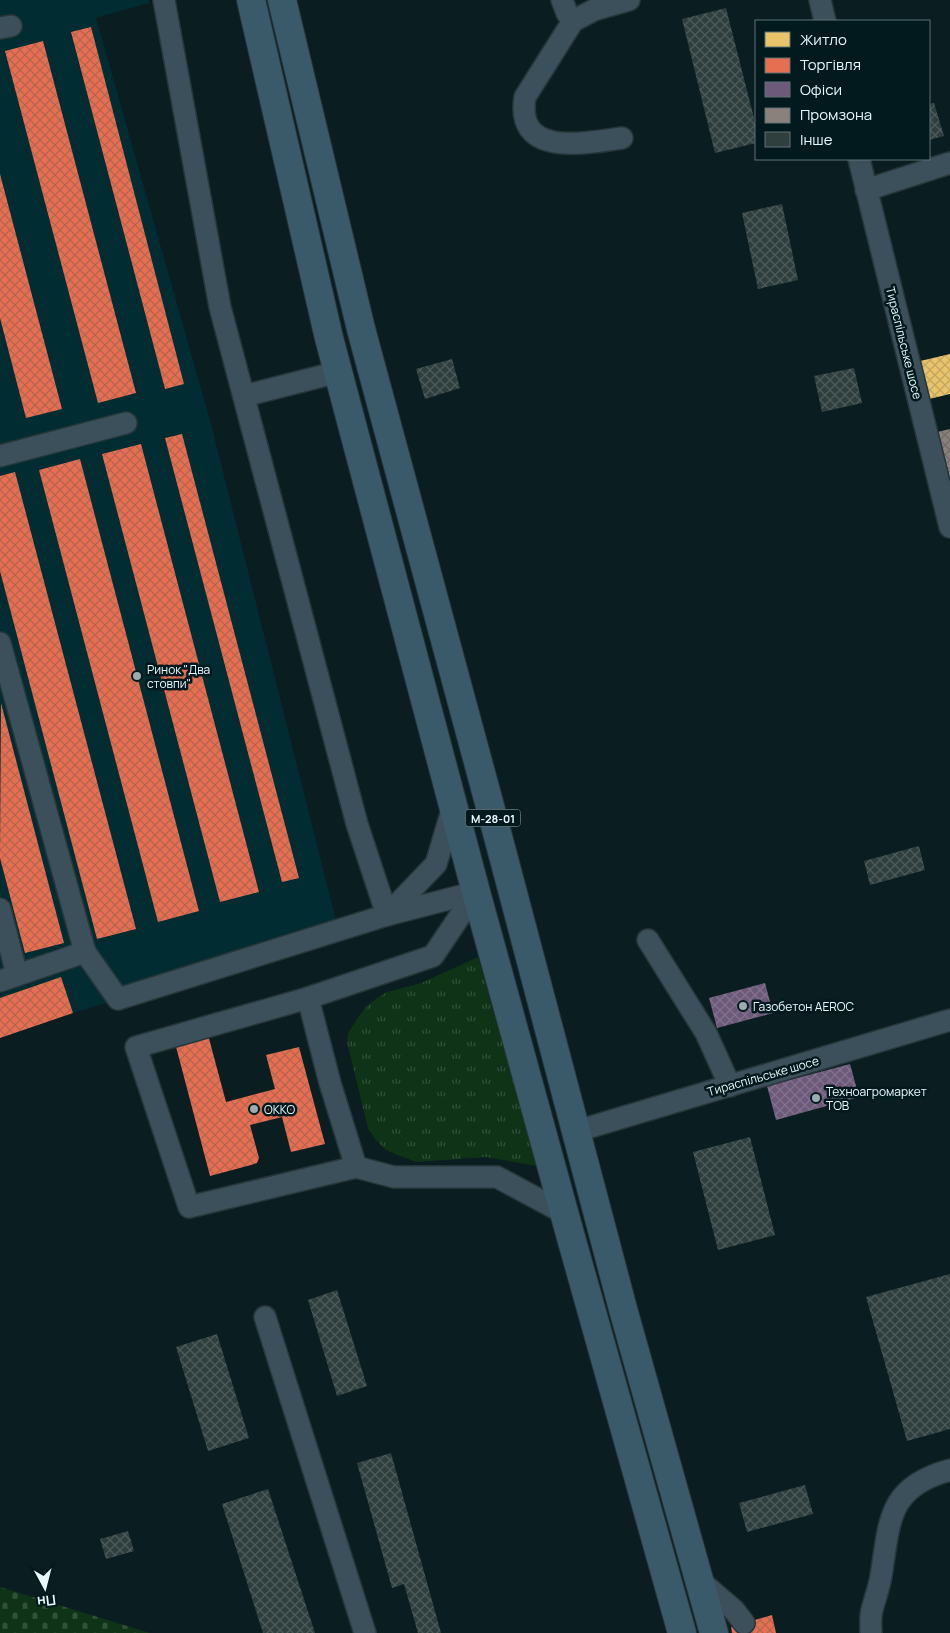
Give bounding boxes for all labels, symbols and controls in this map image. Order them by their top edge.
legend [755,20,930,160]
text: Житло [800,29,847,50]
text: Торгівля [800,54,861,75]
text: Офіси [800,79,842,100]
text: Промзона [800,104,872,125]
text: Інше [800,129,833,150]
street label: Тираспільське шосе [882,285,926,401]
place label: Ринок "Два стовпи" [147,661,210,692]
marker: Ринок "Два стовпи" [131,670,143,682]
road number: М-28-01 [466,810,520,826]
place label: Газобетон AEROC [753,998,855,1015]
marker: Газобетон AEROC [737,1000,749,1012]
street label: Тираспільське шосе [705,1052,821,1100]
place label: Техноагромаркет ТОВ [826,1083,927,1114]
marker: Техноагромаркет ТОВ [810,1092,822,1104]
place label: ОККО [264,1101,296,1118]
marker: ОККО [248,1103,260,1115]
north arrow [20,1563,70,1613]
text: Пн [36,1591,57,1612]

